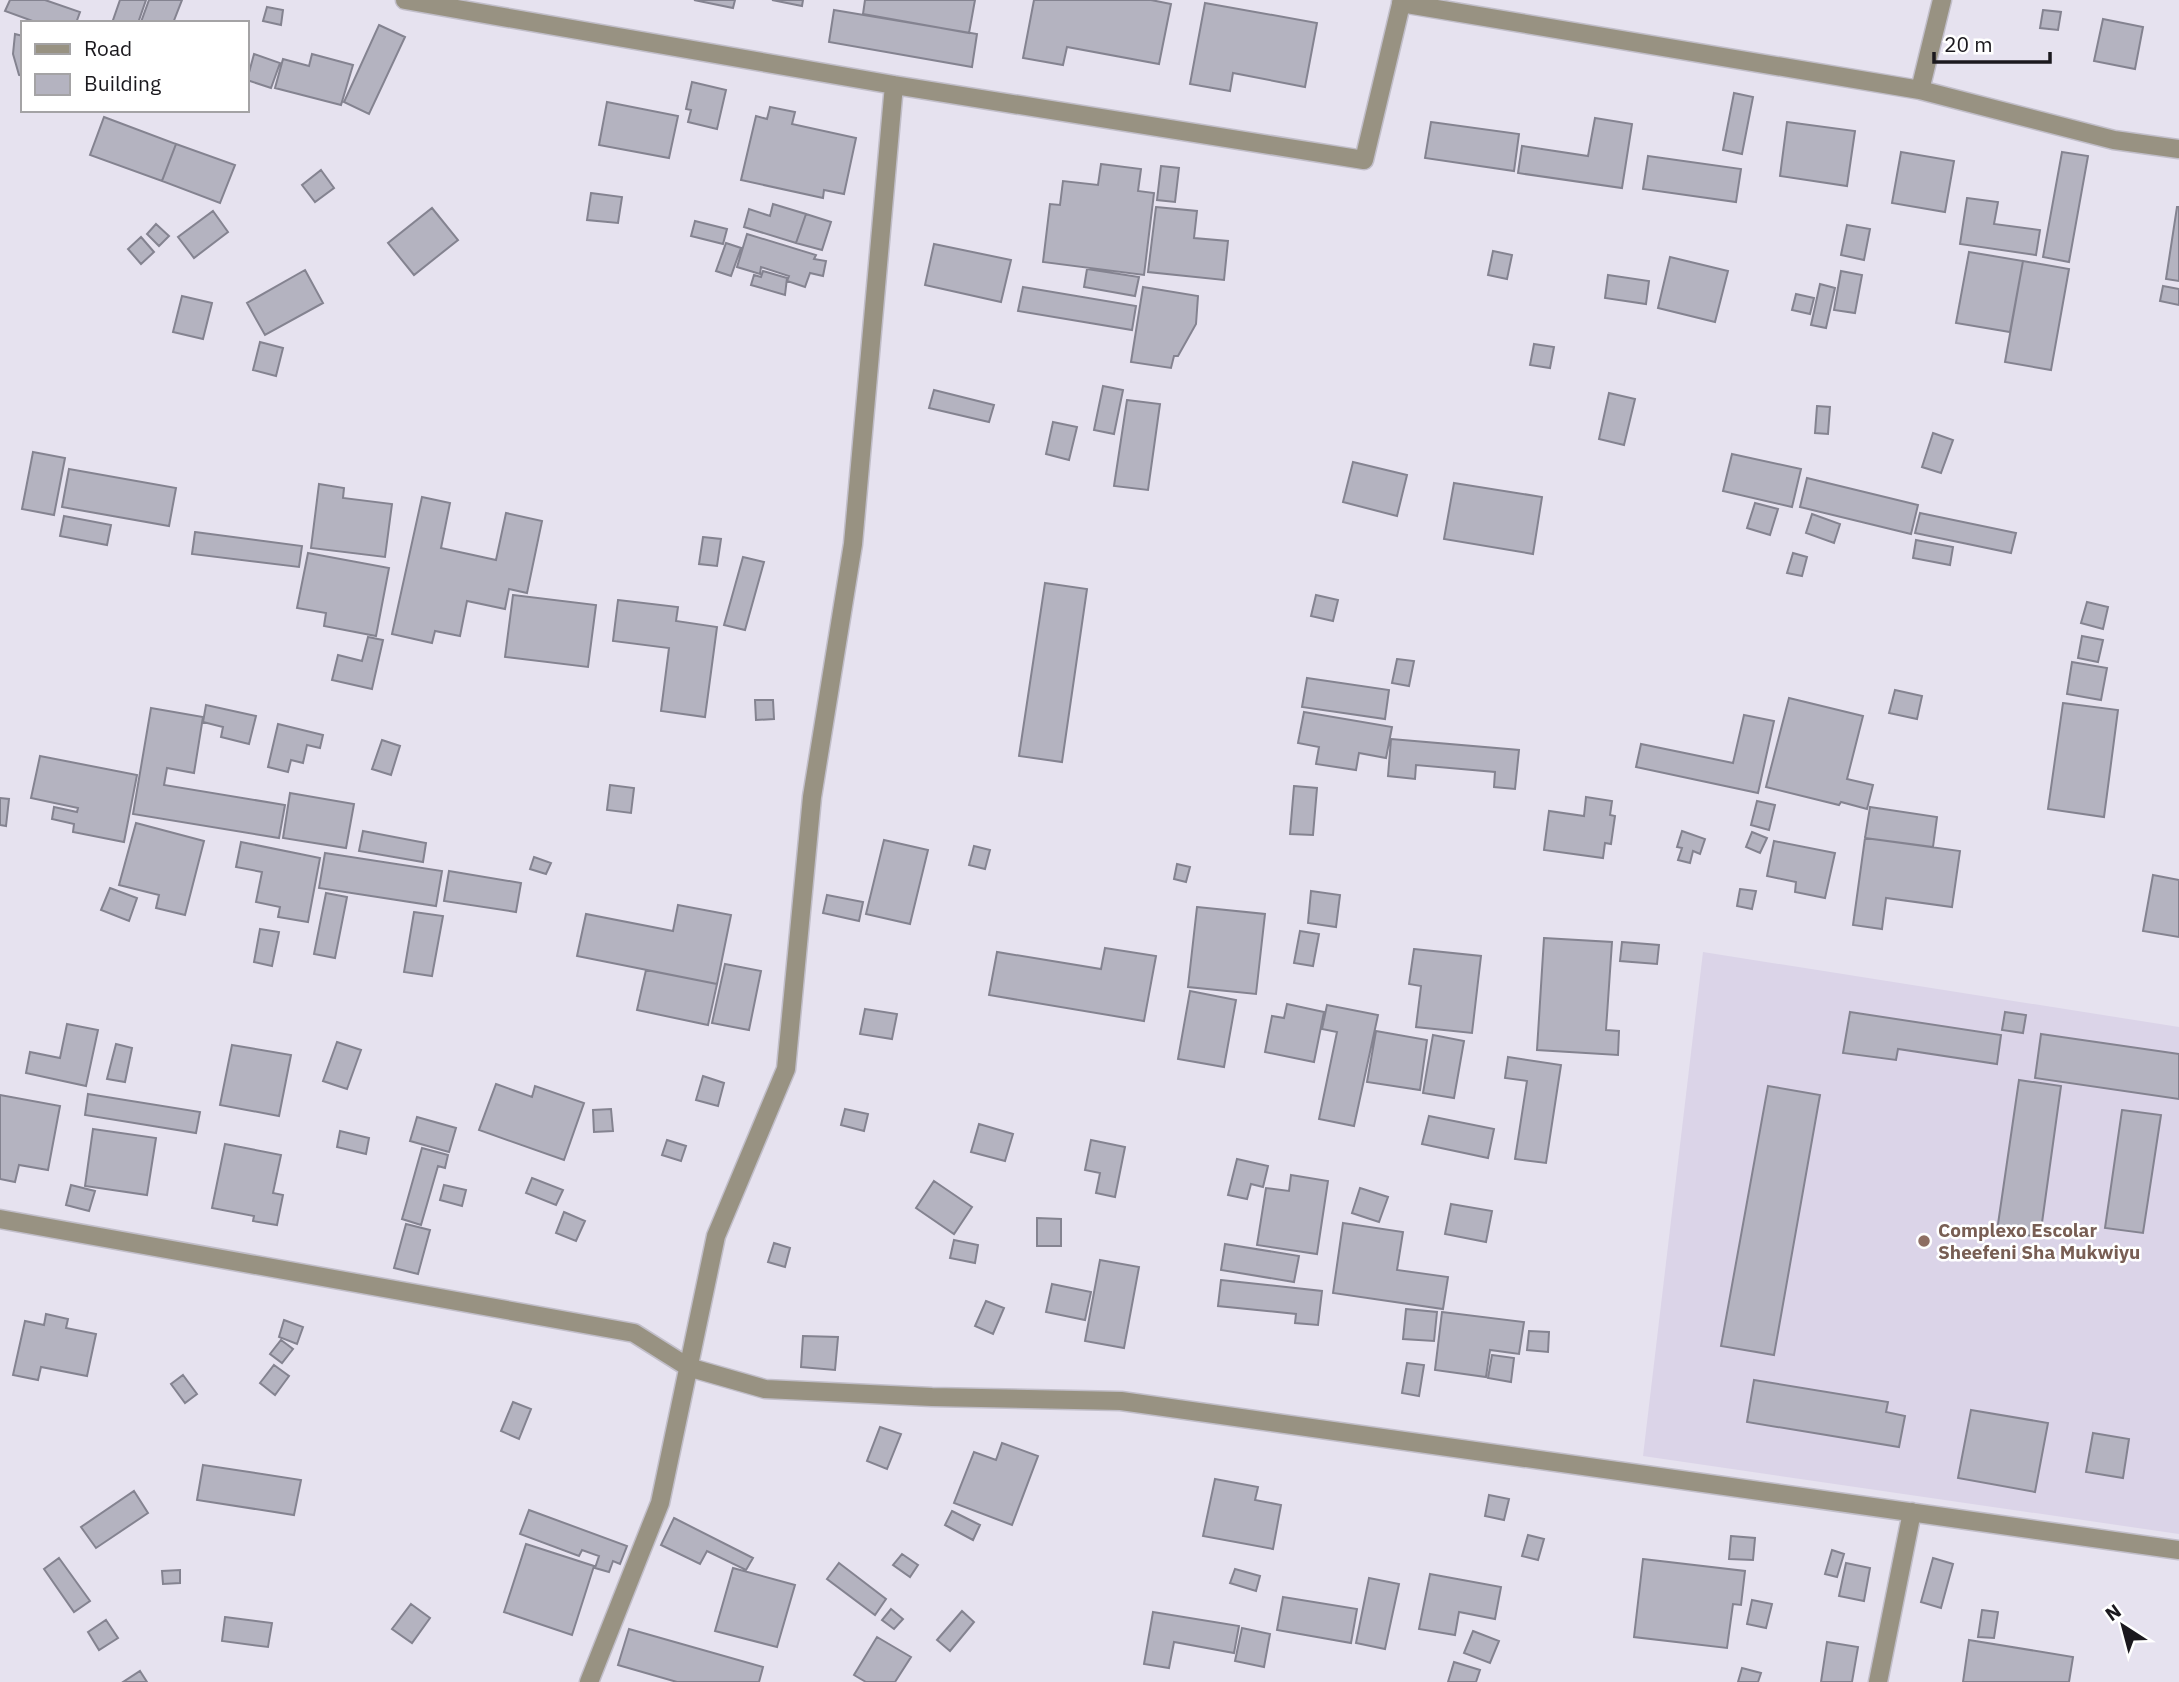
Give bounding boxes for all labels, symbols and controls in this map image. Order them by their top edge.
legend [21,21,248,112]
scale bar [1934,21,2050,65]
text: 20 m [1944,30,1993,58]
text: Road [84,34,132,62]
text: Building [84,69,161,97]
place label: Complexo Escolar Sheefeni Sha Mukwiyu [1938,1218,2140,1264]
marker: Complexo Escolar Sheefeni Sha Mukwiyu [1916,1233,1932,1249]
north arrow [2088,1591,2158,1661]
text: N [2100,1598,2126,1626]

